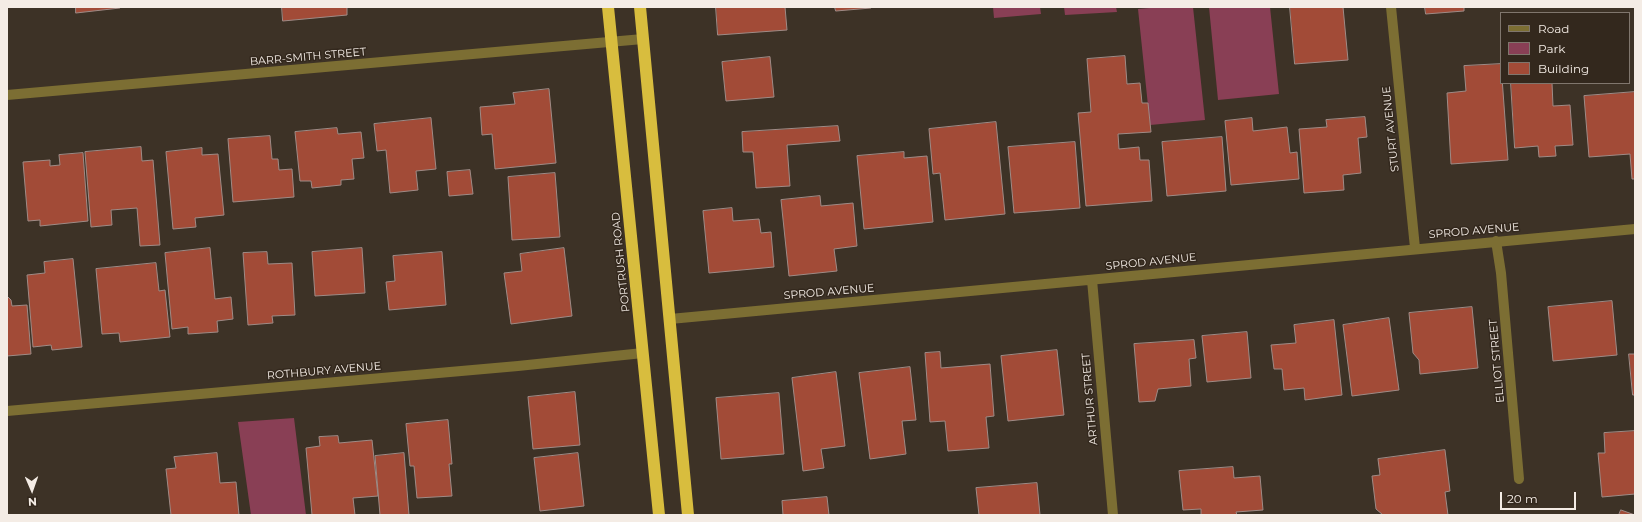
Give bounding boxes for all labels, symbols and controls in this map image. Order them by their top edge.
legend [1500,12,1630,84]
text: Road [1538,21,1569,36]
text: Park [1538,41,1565,56]
street label: BARR-SMITH STREET [249,45,367,69]
text: Building [1538,61,1589,76]
street label: STURT AVENUE [1380,86,1402,172]
street label: PORTRUSH ROAD [609,211,633,313]
street label: SPROD AVENUE [1428,220,1520,242]
street label: SPROD AVENUE [1105,251,1197,273]
street label: SPROD AVENUE [783,281,875,303]
street label: ELLIOT STREET [1487,319,1507,403]
street label: ARTHUR STREET [1079,352,1101,446]
street label: ROTHBURY AVENUE [266,359,382,383]
north arrow [12,470,52,510]
scale bar [1502,484,1578,510]
text: 20 m [1507,491,1538,506]
text: N [28,495,37,509]

